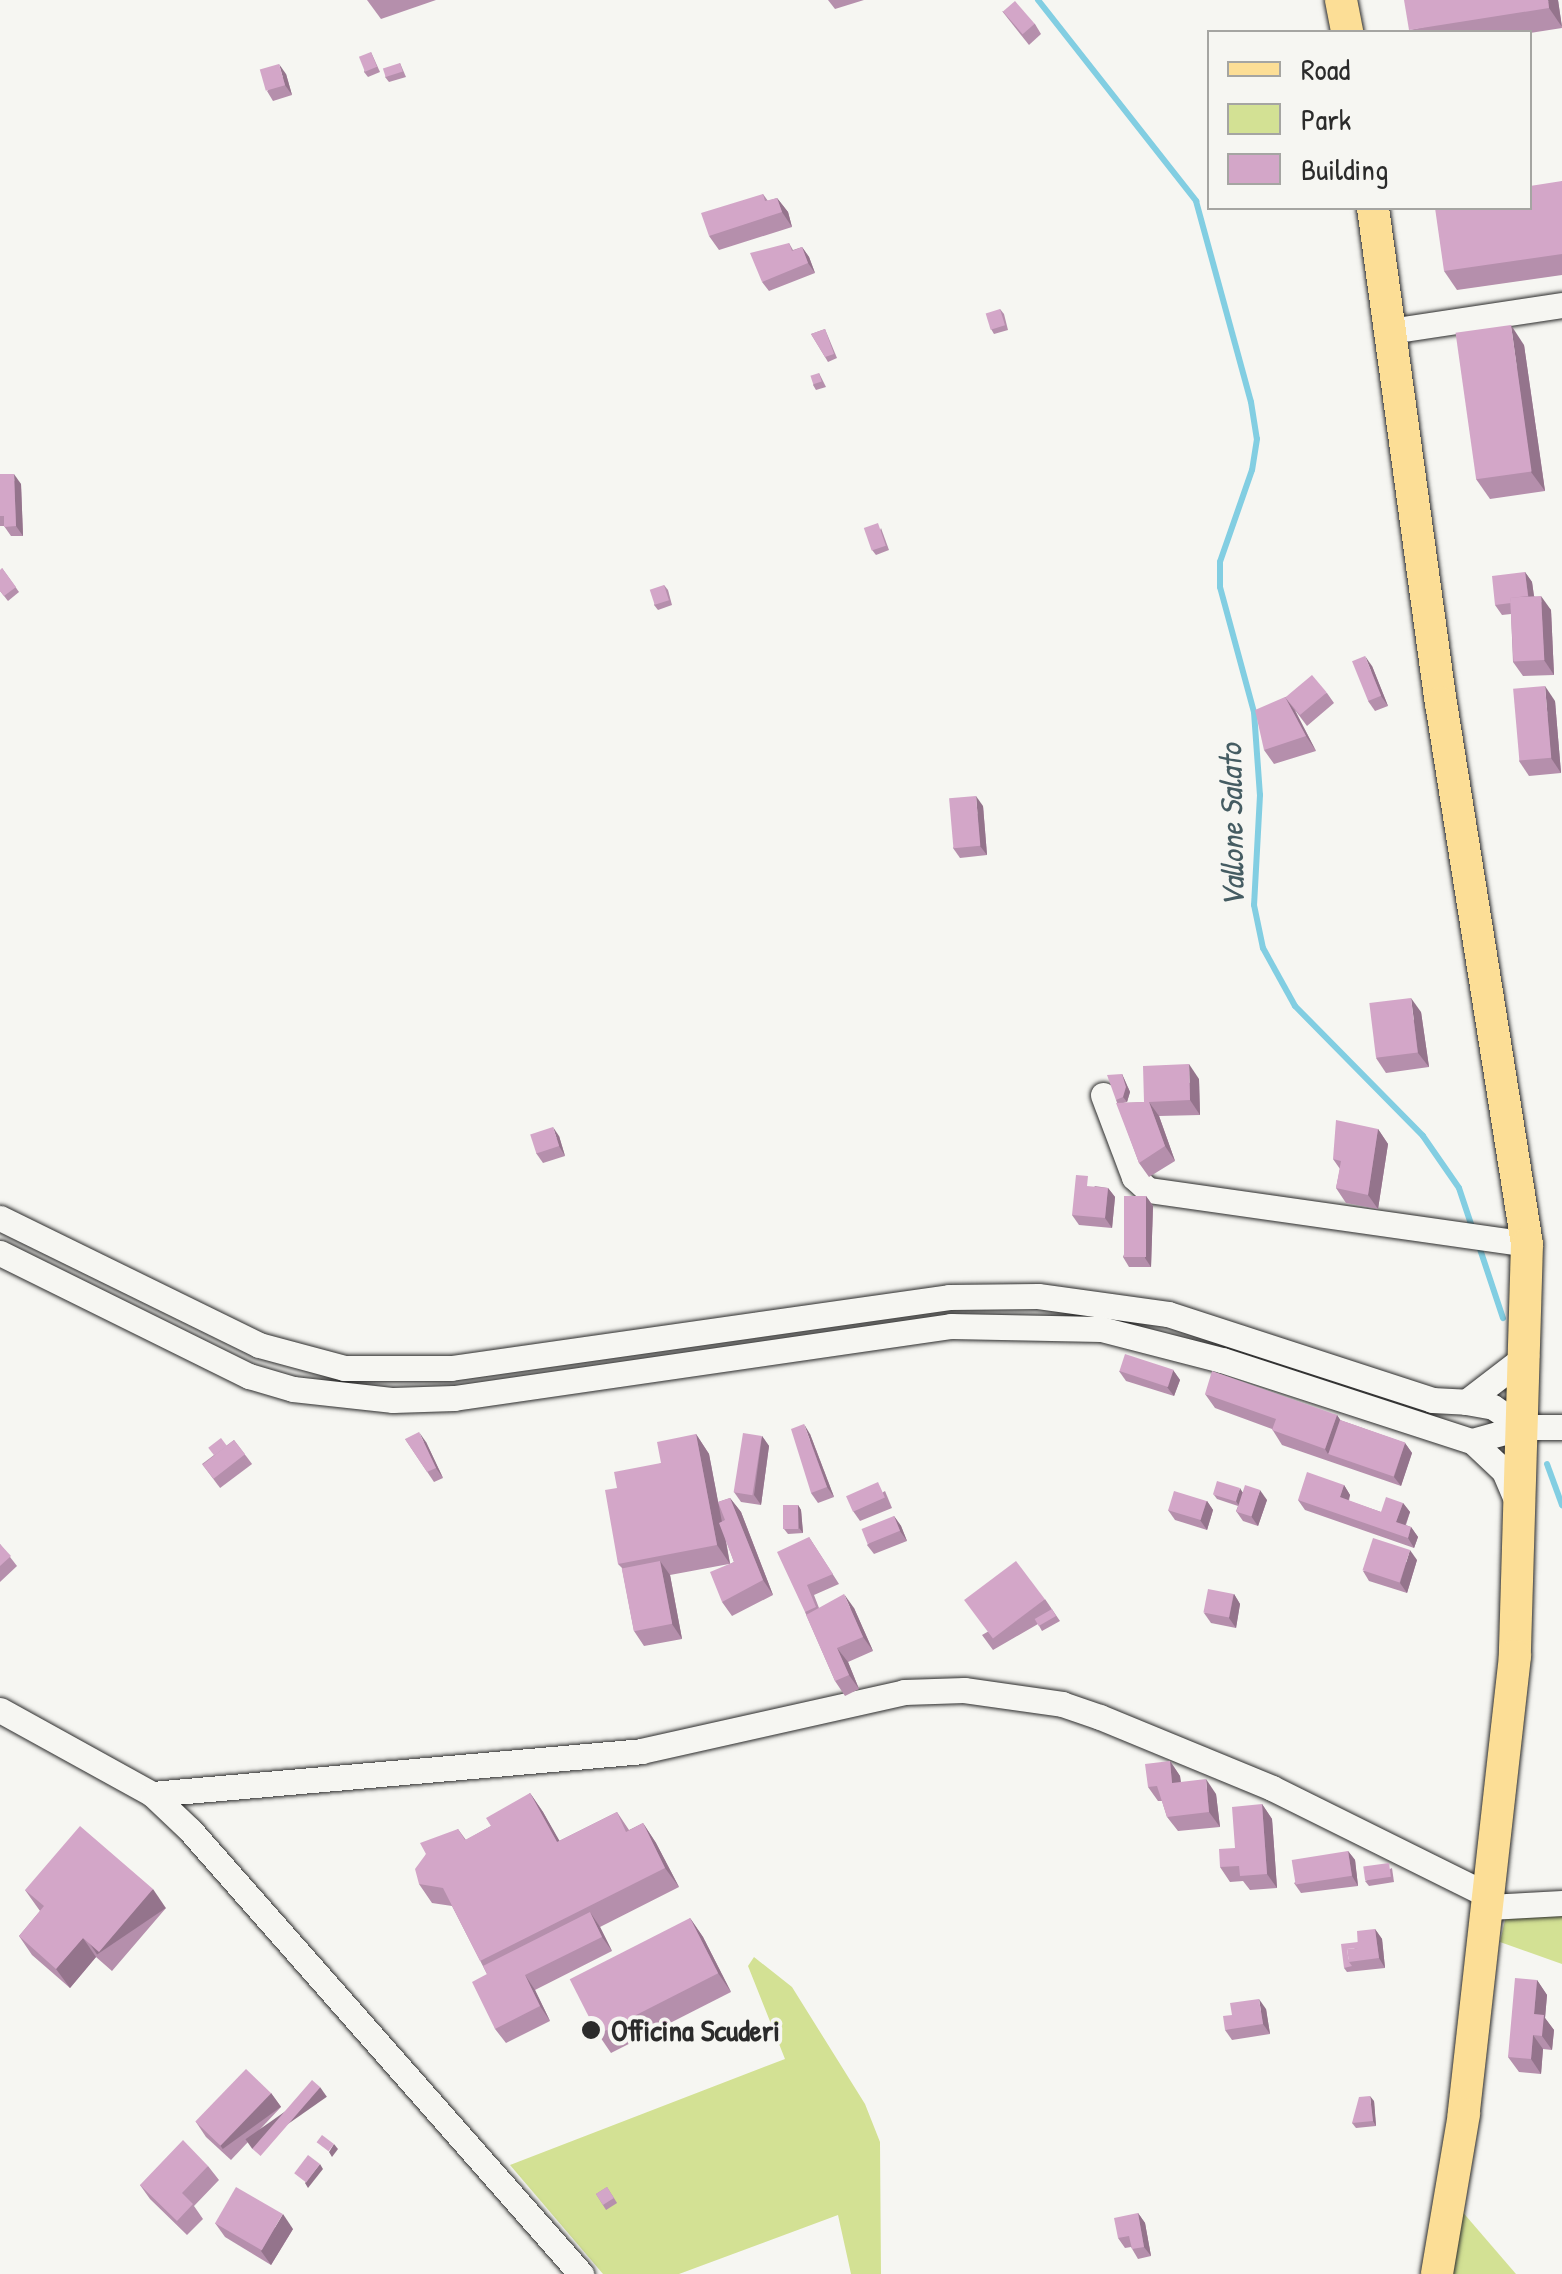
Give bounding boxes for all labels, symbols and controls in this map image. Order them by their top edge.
legend [1207,30,1532,210]
text: Road [1301,49,1350,89]
text: Park [1301,99,1351,139]
text: Building [1301,149,1388,189]
water label: Vallone Salato [1211,744,1253,908]
place label: Officina Scuderi [611,2012,780,2048]
marker: Officina Scuderi [580,2019,602,2041]

